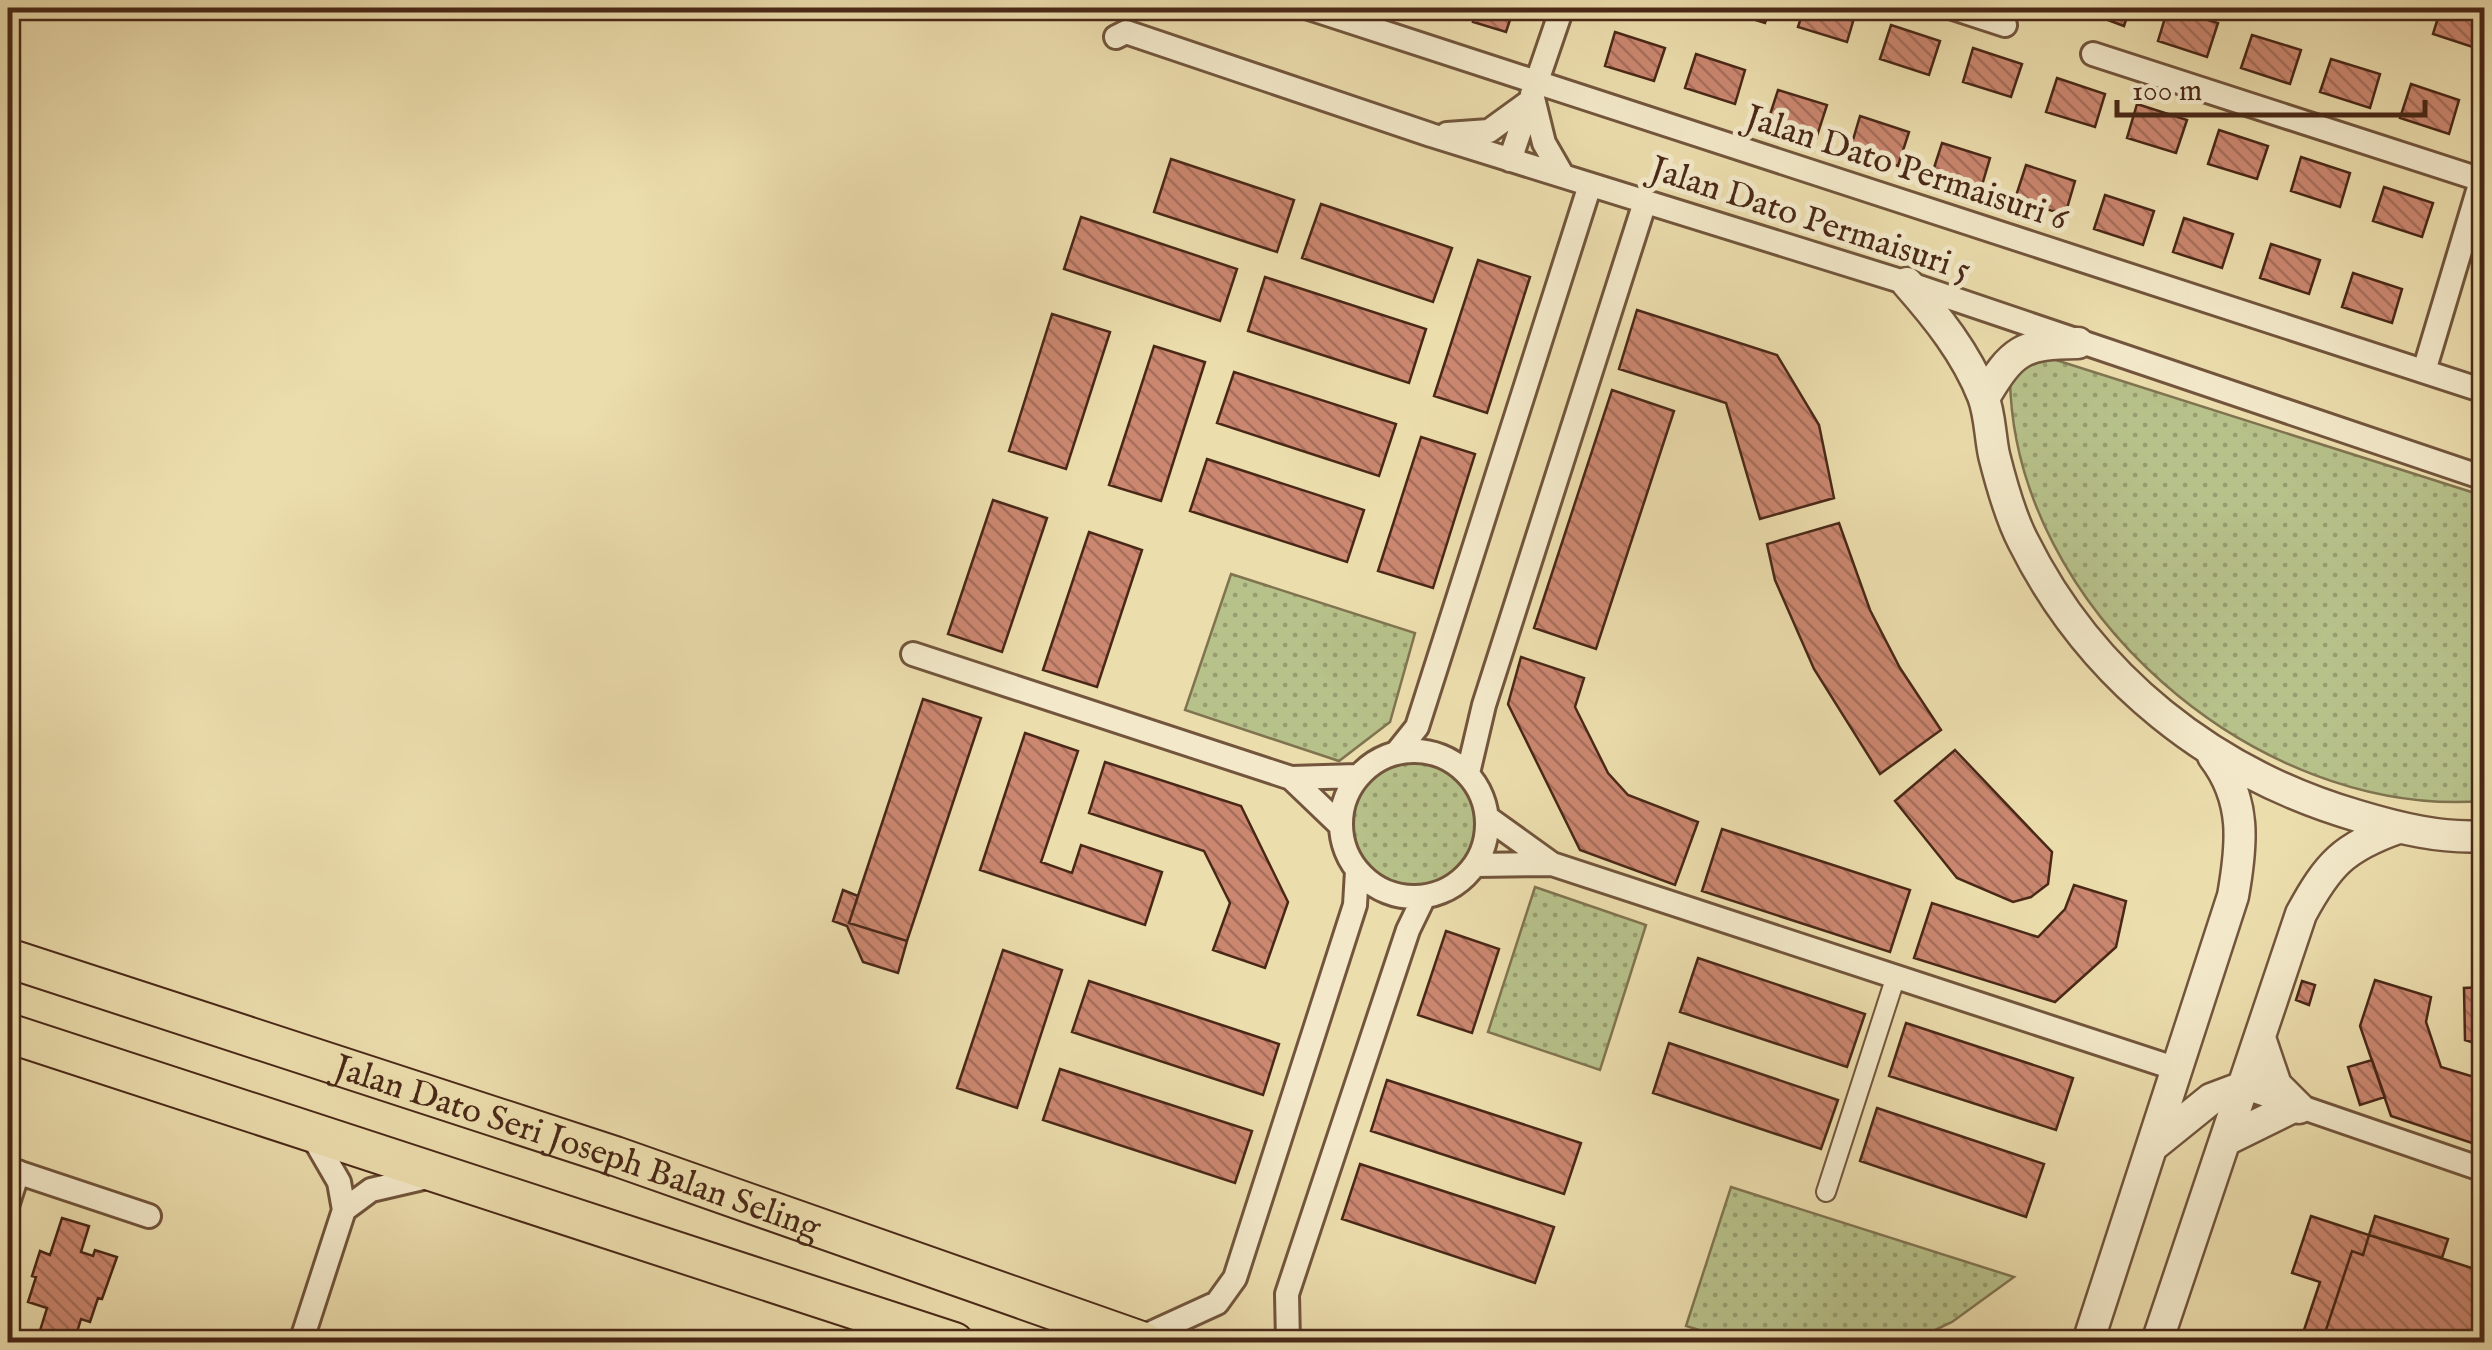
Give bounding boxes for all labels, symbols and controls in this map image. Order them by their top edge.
scale bar [2117,55,2424,117]
text: 100 m [2132,73,2202,111]
street label: Jalan Dato Permaisuri 6 [1735,95,2074,243]
street label: Jalan Dato Permaisuri 5 [1640,146,1976,293]
street label: Jalan Dato Seri Joseph Balan Seling [324,1045,827,1252]

